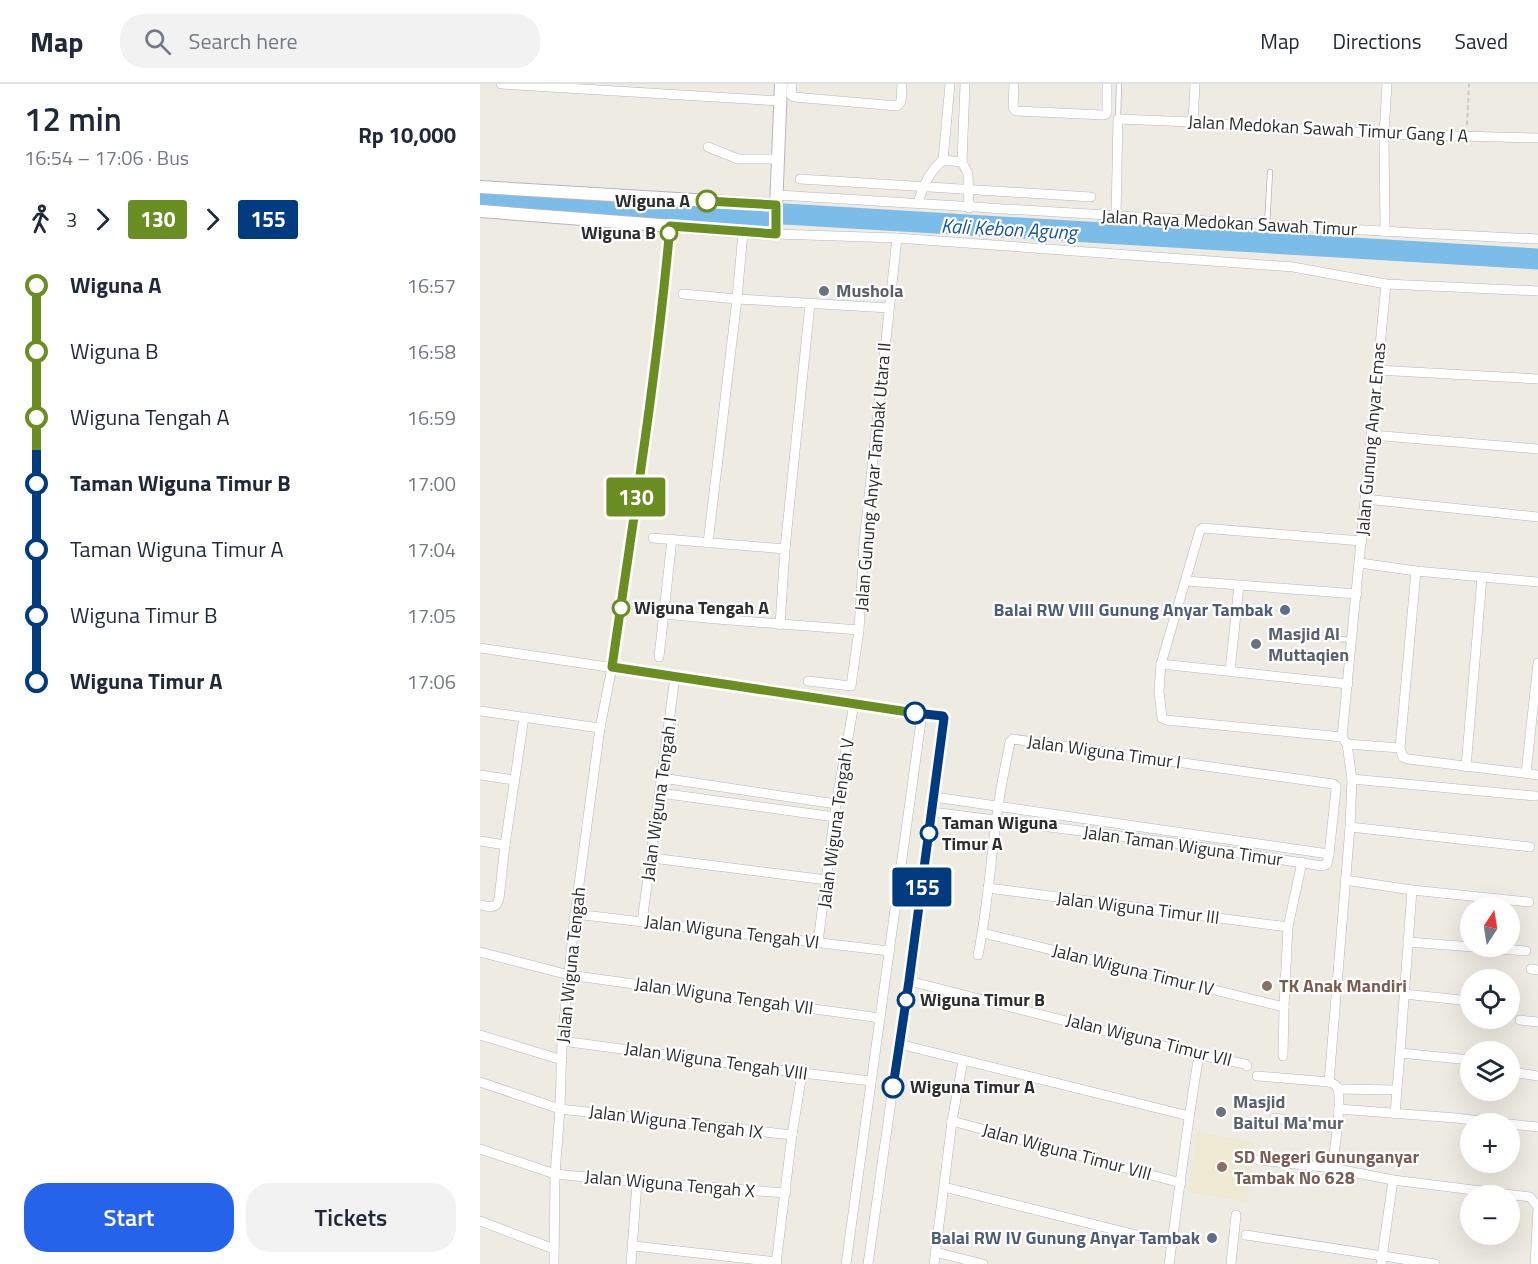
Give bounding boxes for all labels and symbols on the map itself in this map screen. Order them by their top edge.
street label: Jalan Medokan Sawah Timur Gang I A [1187,108,1469,149]
place label: Wiguna A [615,187,690,214]
marker: Wiguna A [696,190,718,212]
street label: Jalan Raya Medokan Sawah Timur [1100,202,1358,243]
water label: Kali Kebon Agung [940,209,1080,248]
place label: Wiguna B [581,219,656,246]
marker: Wiguna B [660,224,678,242]
place label: Mushola [836,277,903,304]
marker: Mushola [817,284,831,298]
street label: Jalan Gunung Anyar Tambak Utara II [847,341,898,613]
street label: Jalan Gunung Anyar Emas [1349,341,1392,537]
line badge: 130 [602,478,670,516]
place label: Wiguna Tengah A [634,594,769,621]
place label: Balai RW VIII Gunung Anyar Tambak [994,596,1274,623]
marker: Wiguna Tengah A [612,599,630,617]
marker: Balai RW VIII Gunung Anyar Tambak [1278,603,1292,617]
place label: Masjid Al Muttaqien [1268,620,1349,668]
marker: Masjid Al Muttaqien [1249,637,1263,651]
unlabelled marker [904,702,926,724]
street label: Jalan Wiguna Tengah I [634,715,683,883]
street label: Jalan Wiguna Timur I [1025,727,1183,776]
street label: Jalan Wiguna Tengah V [810,736,861,910]
place label: Taman Wiguna Timur A [942,809,1058,857]
street label: Jalan Taman Wiguna Timur [1082,818,1285,873]
marker: Taman Wiguna Timur A [920,824,938,842]
line badge: 155 [888,868,956,906]
street label: Jalan Wiguna Timur III [1055,884,1221,931]
street label: Jalan Wiguna Tengah [549,886,592,1044]
north arrow [1460,897,1520,957]
street label: Jalan Wiguna Tengah VI [643,907,821,956]
street label: Jalan Wiguna Timur IV [1050,936,1217,1003]
street label: Jalan Wiguna Tengah VII [633,970,815,1021]
place label: TK Anak Mandiri [1279,972,1407,999]
marker: TK Anak Mandiri [1260,979,1274,993]
place label: Wiguna Timur B [920,986,1045,1013]
marker: Wiguna Timur B [897,991,915,1009]
street label: Jalan Wiguna Timur VII [1063,1006,1235,1073]
street label: Jalan Wiguna Tengah VIII [623,1034,809,1087]
place label: Wiguna Timur A [910,1073,1035,1100]
marker: Wiguna Timur A [882,1076,904,1098]
place label: Masjid Baitul Ma'mur [1233,1088,1344,1136]
street label: Jalan Wiguna Tengah IX [587,1097,765,1146]
marker: Masjid Baitul Ma'mur [1214,1105,1228,1119]
street label: Jalan Wiguna Timur VIII [979,1116,1155,1187]
place label: SD Negeri Gununganyar Tambak No 628 [1234,1143,1419,1191]
marker: SD Negeri Gununganyar Tambak No 628 [1215,1160,1229,1174]
street label: Jalan Wiguna Tengah X [584,1163,756,1204]
place label: Balai RW IV Gunung Anyar Tambak [931,1224,1201,1251]
marker: Balai RW IV Gunung Anyar Tambak [1205,1231,1219,1245]

